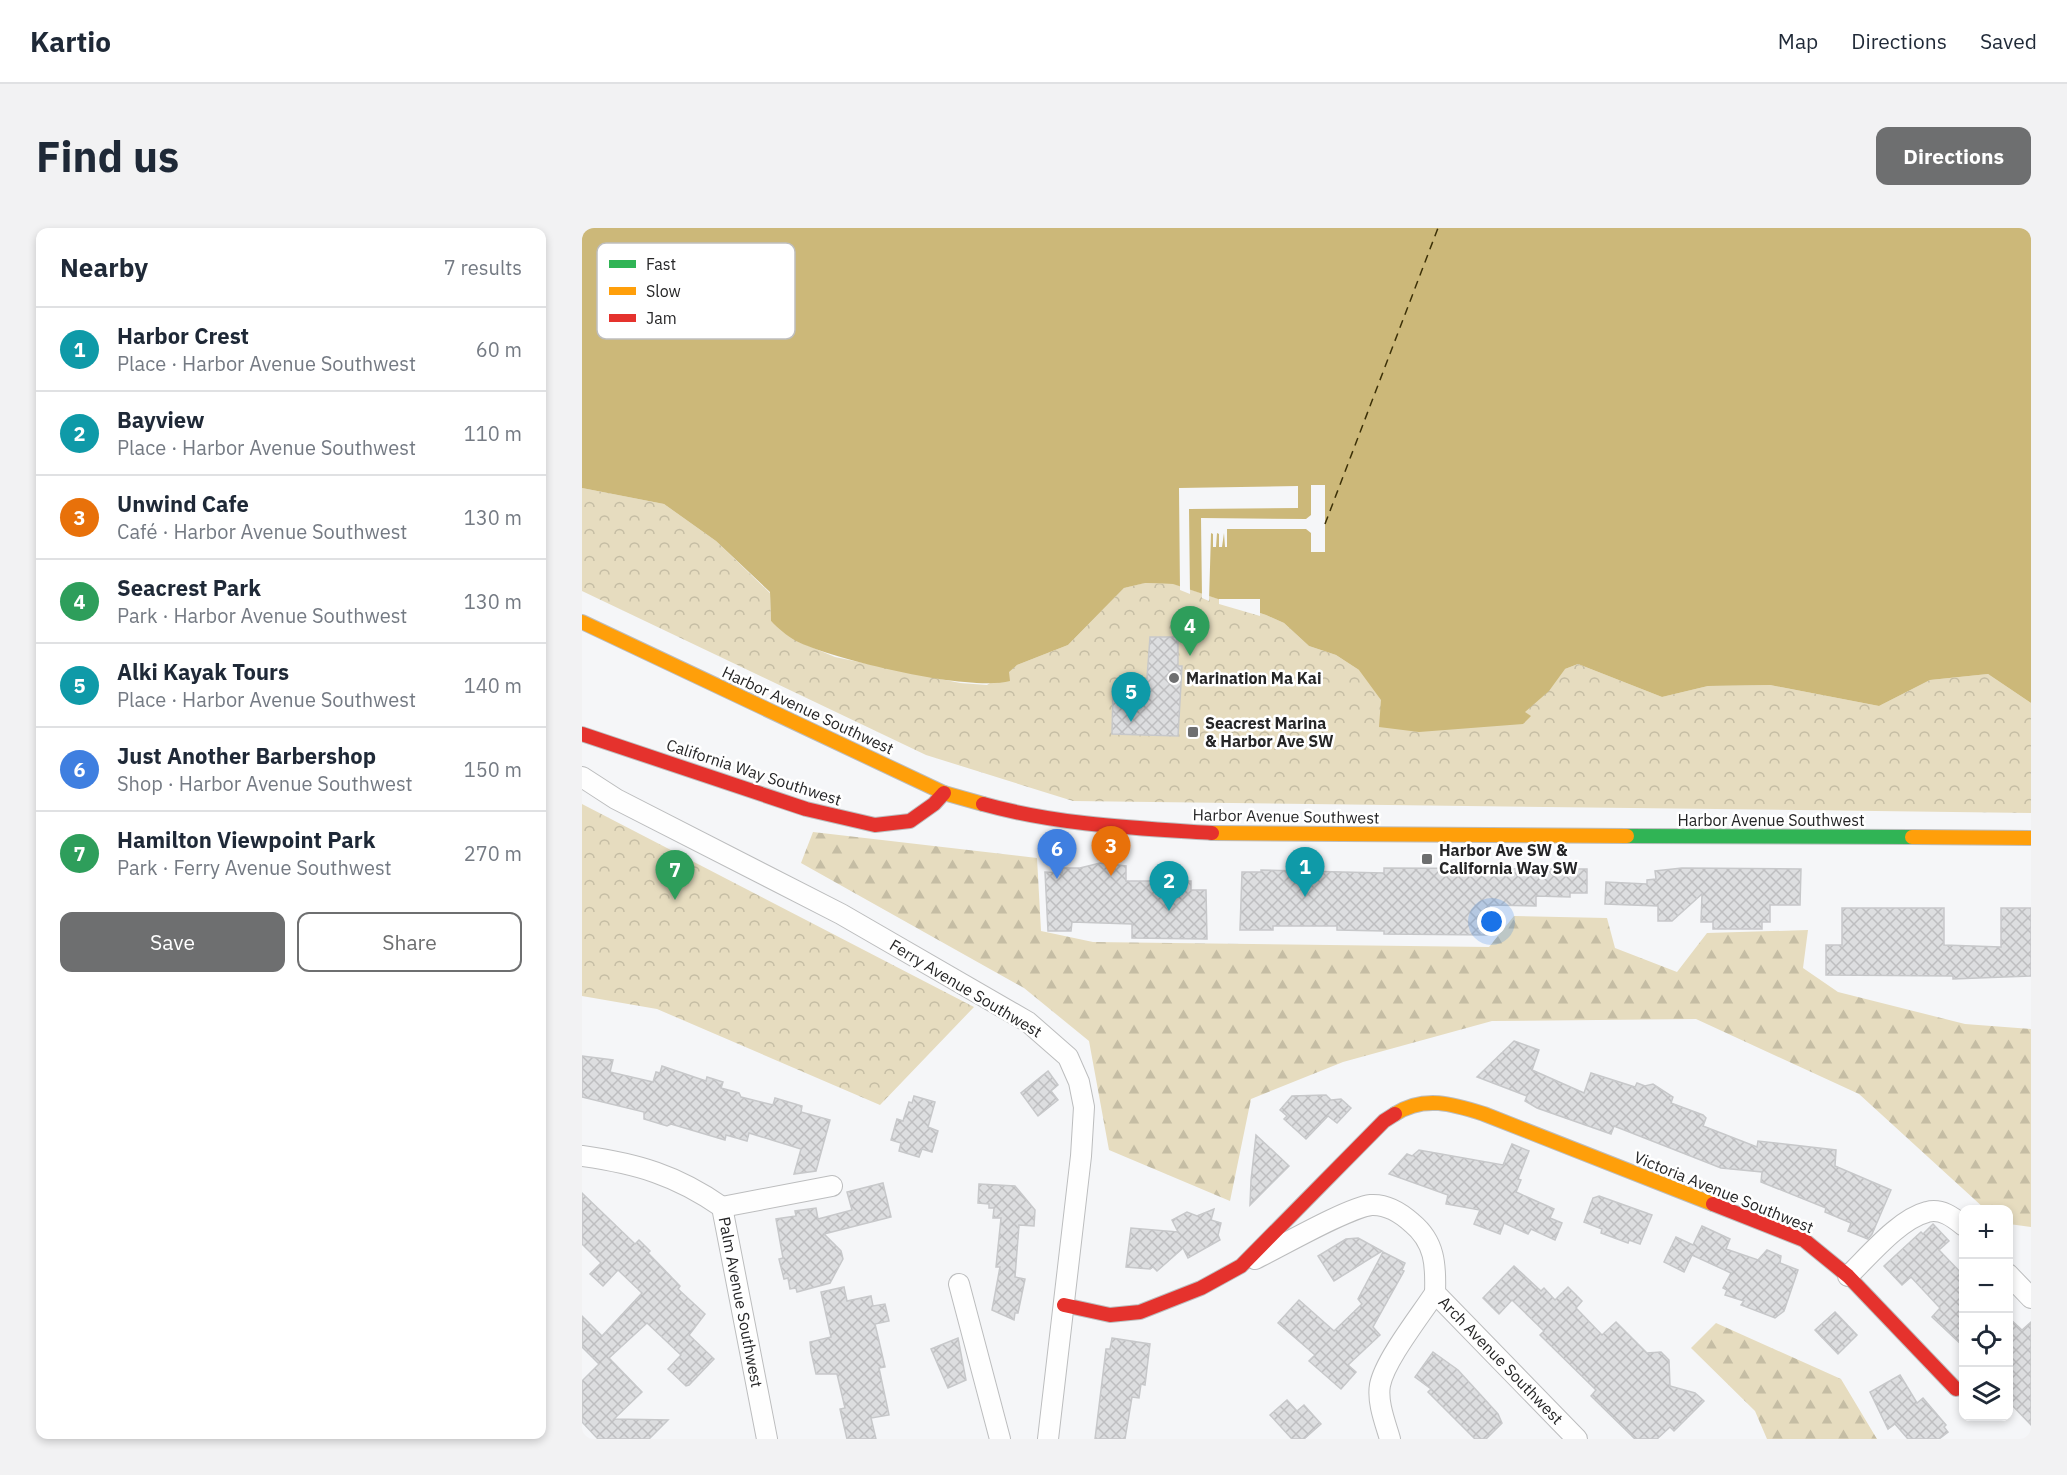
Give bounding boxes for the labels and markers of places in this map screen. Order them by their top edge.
pin: 4 [1170,606,1210,656]
place label: Marination Ma Kai [1186,668,1321,688]
marker: Marination Ma Kai [1167,671,1181,685]
pin: 5 [1112,672,1150,722]
place label: Seacrest Marina & Harbor Ave SW [1205,713,1334,751]
marker: Seacrest Marina & Harbor Ave SW [1186,725,1200,739]
pin: 3 [1092,826,1130,876]
pin: 6 [1038,830,1076,879]
place label: Harbor Ave SW & California Way SW [1439,840,1578,878]
pin: 1 [1286,848,1324,897]
pin: 7 [656,850,694,900]
marker: Harbor Ave SW & California Way SW [1420,852,1434,866]
pin: 2 [1150,862,1188,911]

